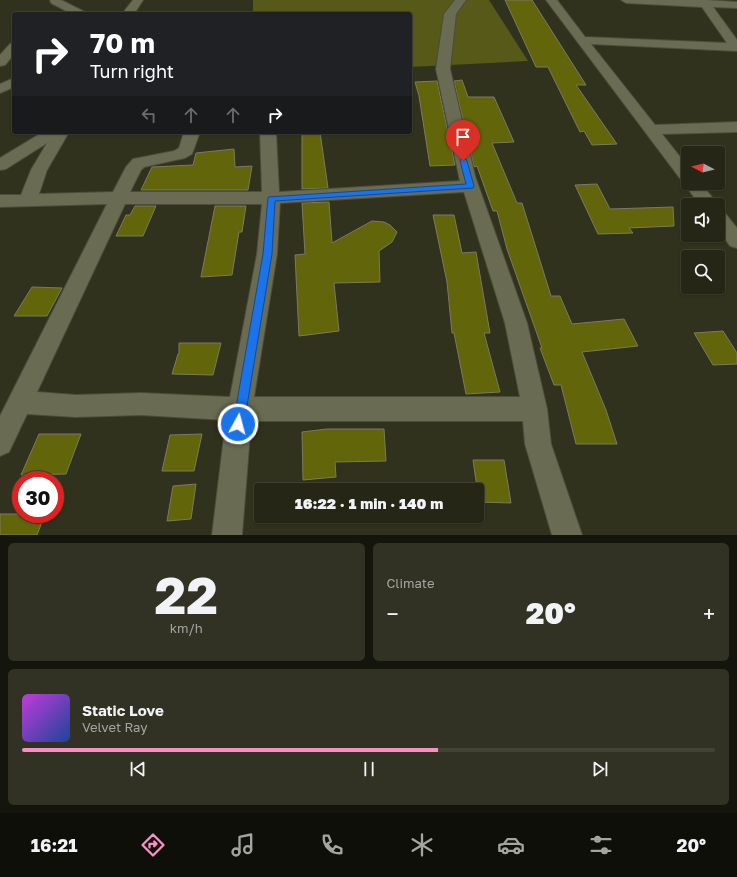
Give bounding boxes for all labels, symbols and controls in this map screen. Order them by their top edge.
text: 70 m [90,26,155,59]
icon: right [24,28,76,80]
text: Turn right [90,60,174,82]
icon: left [138,104,160,126]
icon: ahead [180,104,202,126]
icon: ahead [222,104,244,126]
icon: right [264,104,286,126]
pin [446,120,480,161]
icon: arrive [452,126,474,148]
north arrow [681,146,725,190]
map controls [681,146,725,294]
button: sound [681,198,725,242]
button: search [681,250,725,294]
position arrow [217,403,259,445]
speed limit sign: 30 [12,471,64,523]
text: 16:22 · 1 min · 140 m [295,494,443,512]
text: 22 [155,563,218,625]
text: Climate [387,575,434,591]
text: 20° [526,595,576,631]
text: − [387,600,399,627]
text: + [703,600,715,627]
text: km/h [170,620,203,636]
text: Static Love [82,701,164,719]
text: Velvet Ray [82,719,147,735]
icon: previous [127,758,149,780]
icon: pause [358,758,380,780]
icon: next [589,758,611,780]
icon: directions [139,831,167,859]
icon: music [229,831,257,859]
icon: phone [318,831,346,859]
icon: climate [408,831,436,859]
icon: car [497,831,525,859]
icon: filters [587,831,615,859]
text: 16:21 [31,834,78,856]
text: 20° [676,834,706,856]

